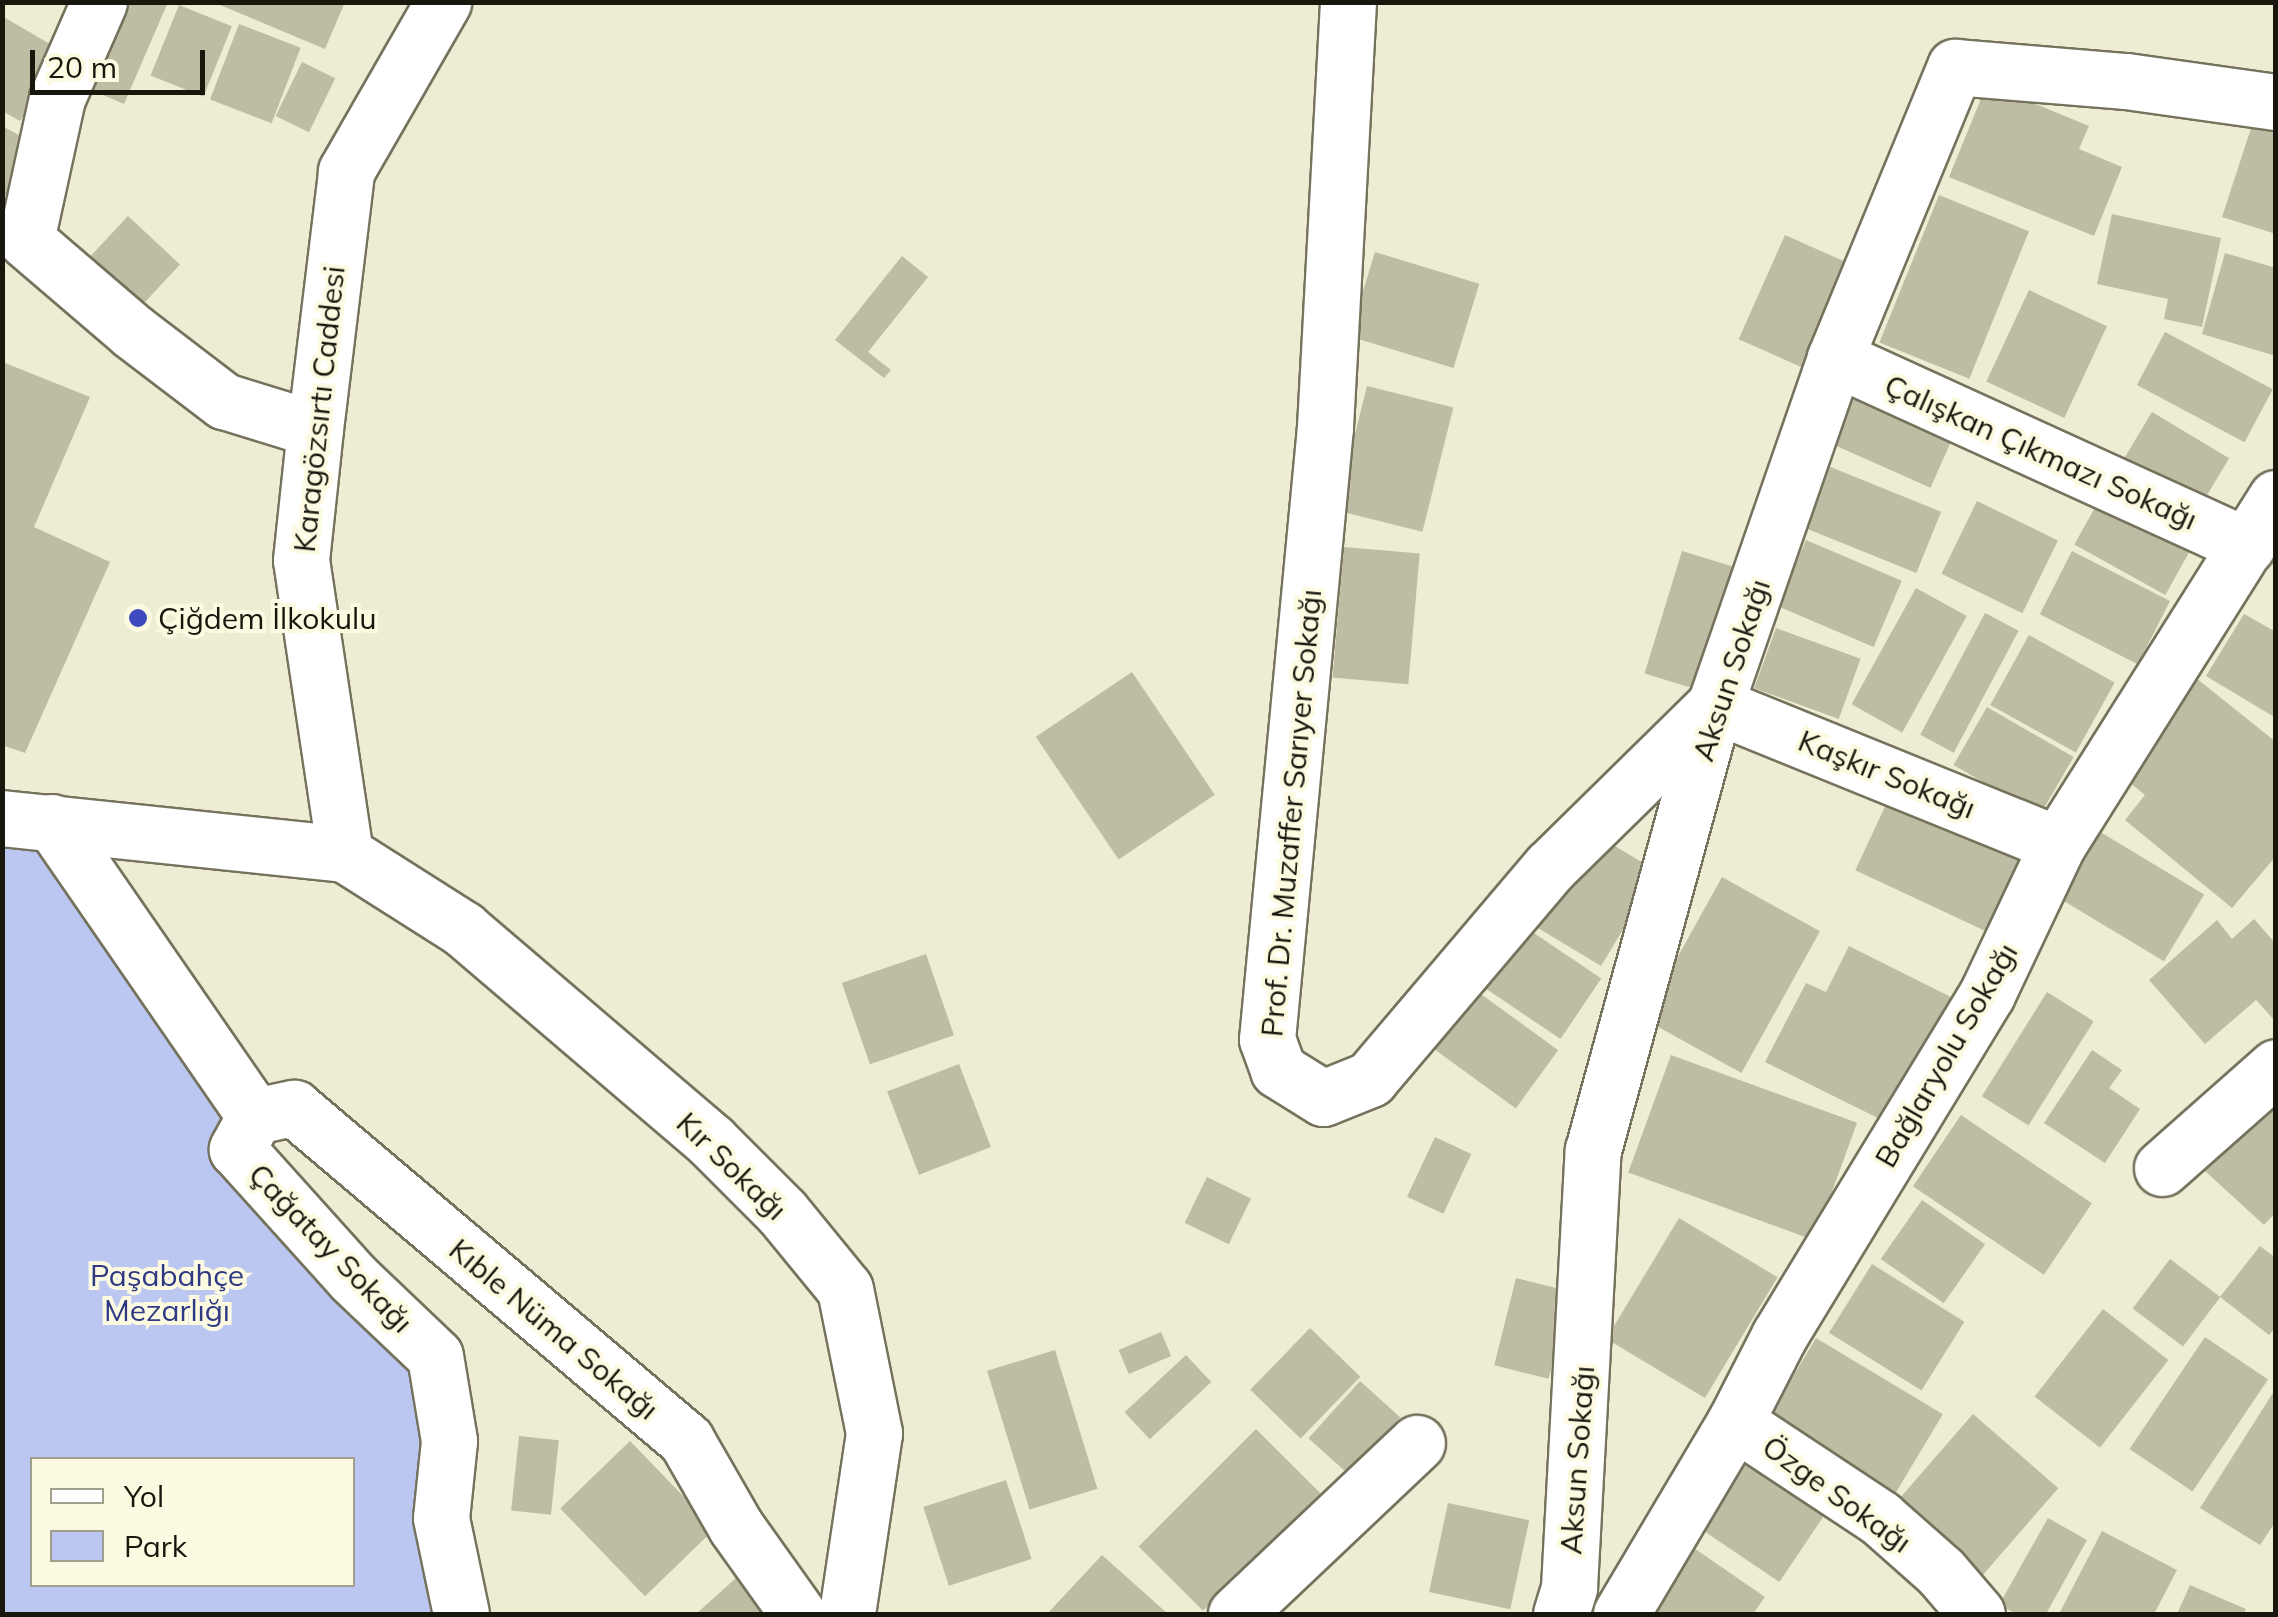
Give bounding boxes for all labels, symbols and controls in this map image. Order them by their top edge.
scale bar [35,30,210,92]
text: 20 m [47,48,117,86]
street label: Karagözsırtı Caddesi [286,264,352,554]
street label: Çalışkan Çıkmazı Sokağı [1879,367,2203,537]
street label: Aksun Sokağı [1685,574,1777,766]
street label: Prof. Dr. Muzaffer Sarıyer Sokağı [1253,588,1329,1038]
place label: Çiğdem İlkokulu [158,600,377,636]
marker: Çiğdem İlkokulu [127,607,149,629]
street label: Kaşkır Sokağı [1793,722,1981,826]
street label: Bağlaryolu Sokağı [1867,936,2025,1174]
street label: Kır Sokağı [669,1105,795,1227]
street label: Çağatay Sokağı [241,1156,421,1340]
street label: Kıble Nüma Sokağı [442,1231,666,1427]
park label: Paşabahçe Mezarlığı [90,1257,244,1328]
street label: Aksun Sokağı [1552,1364,1602,1556]
street label: Özge Sokağı [1756,1428,1918,1560]
legend [30,1457,355,1587]
text: Yol [124,1477,164,1515]
text: Park [124,1527,187,1565]

